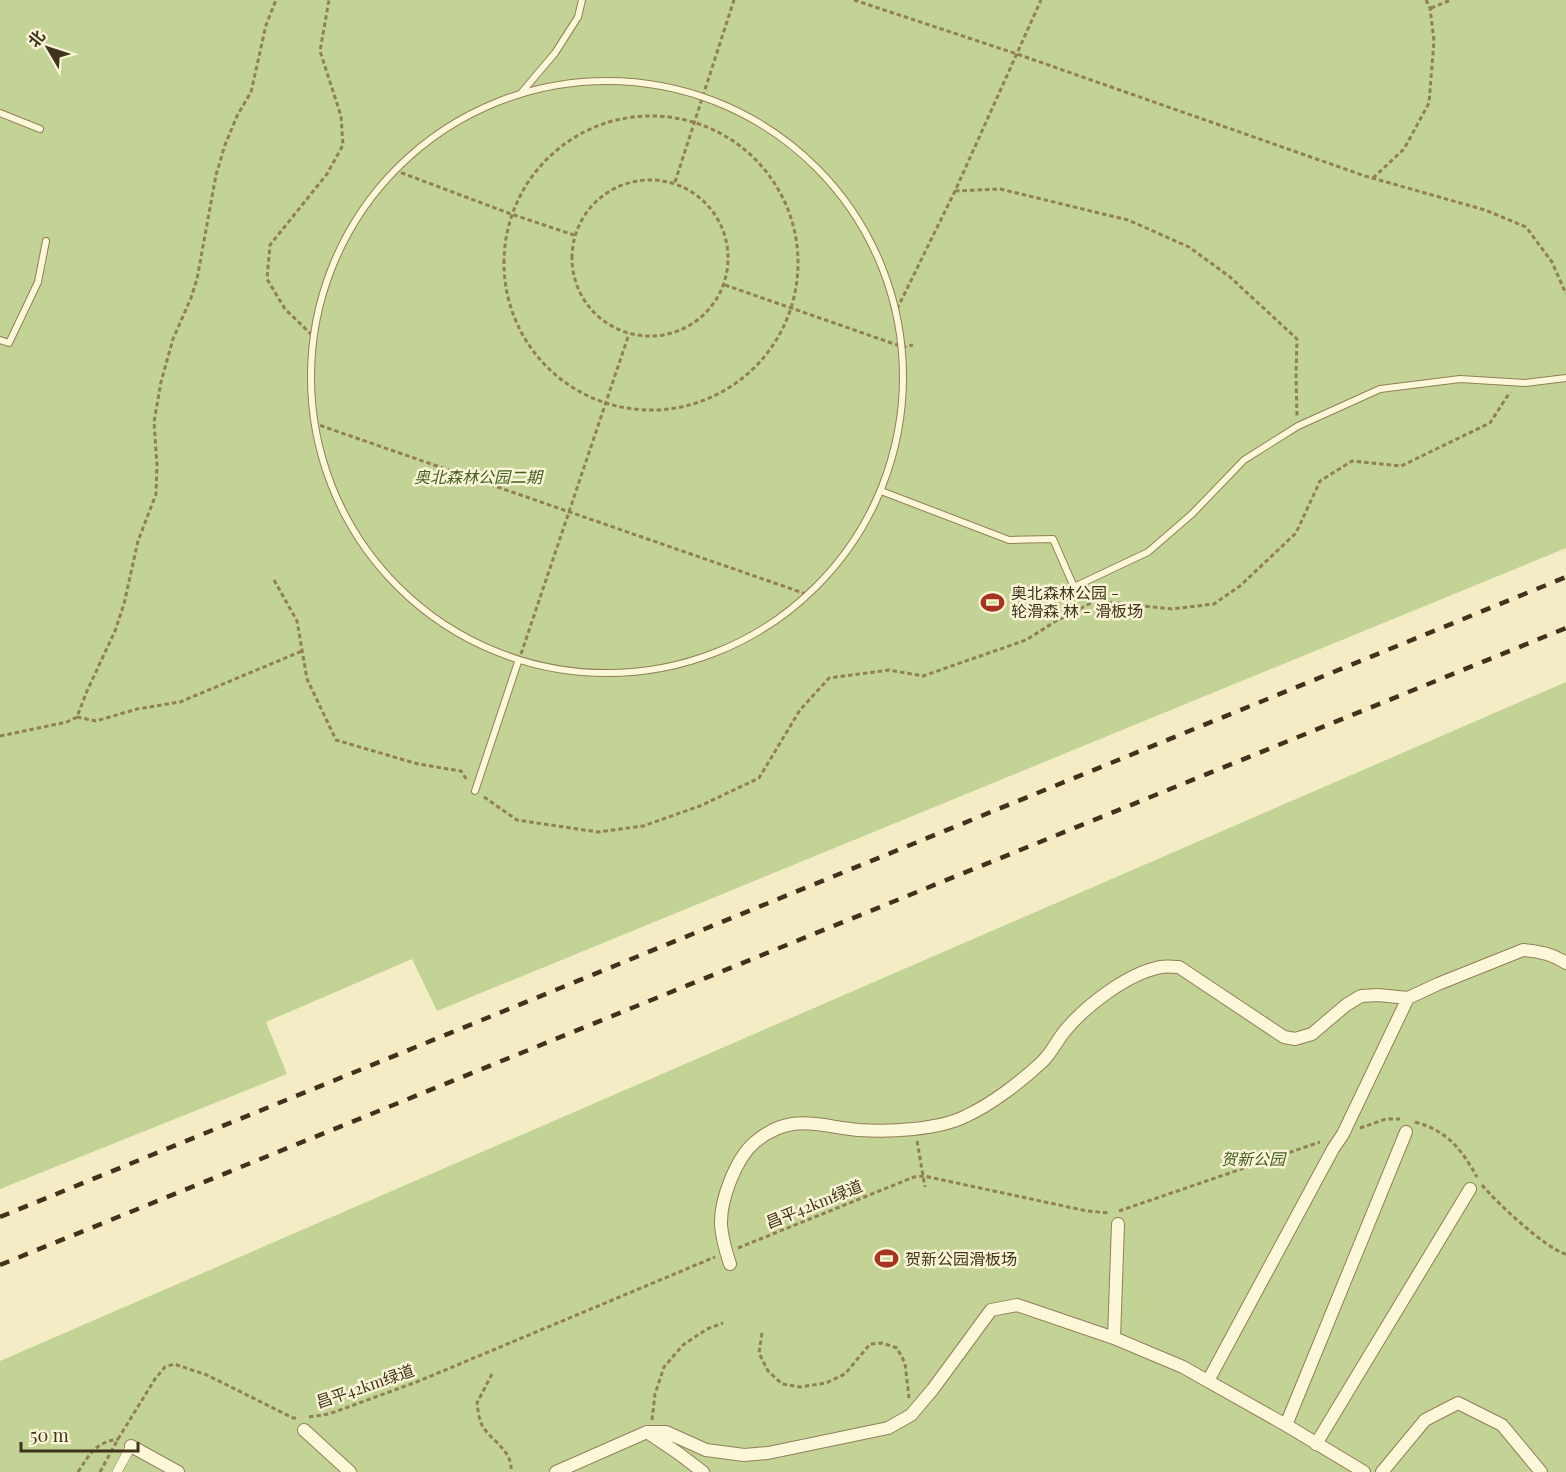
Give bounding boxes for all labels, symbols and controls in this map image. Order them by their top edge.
north arrow [18,18,78,78]
text: 北 [23,25,49,51]
park label: 奥北森林公园二期 [414,466,544,487]
place label: 奥北森林公园 - 轮滑森 林 - 滑板场 [1011,582,1143,621]
sports icon: 奥北森林公园 - 轮滑森 林 - 滑板场 [980,589,1006,615]
park label: 贺新公园 [1221,1148,1287,1169]
street label: 昌平42km绿道 [762,1175,865,1232]
sports icon: 贺新公园滑板场 [874,1246,900,1272]
place label: 贺新公园滑板场 [905,1248,1017,1269]
street label: 昌平42km绿道 [313,1359,417,1412]
scale bar [21,1415,138,1453]
text: 50 m [30,1423,69,1447]

